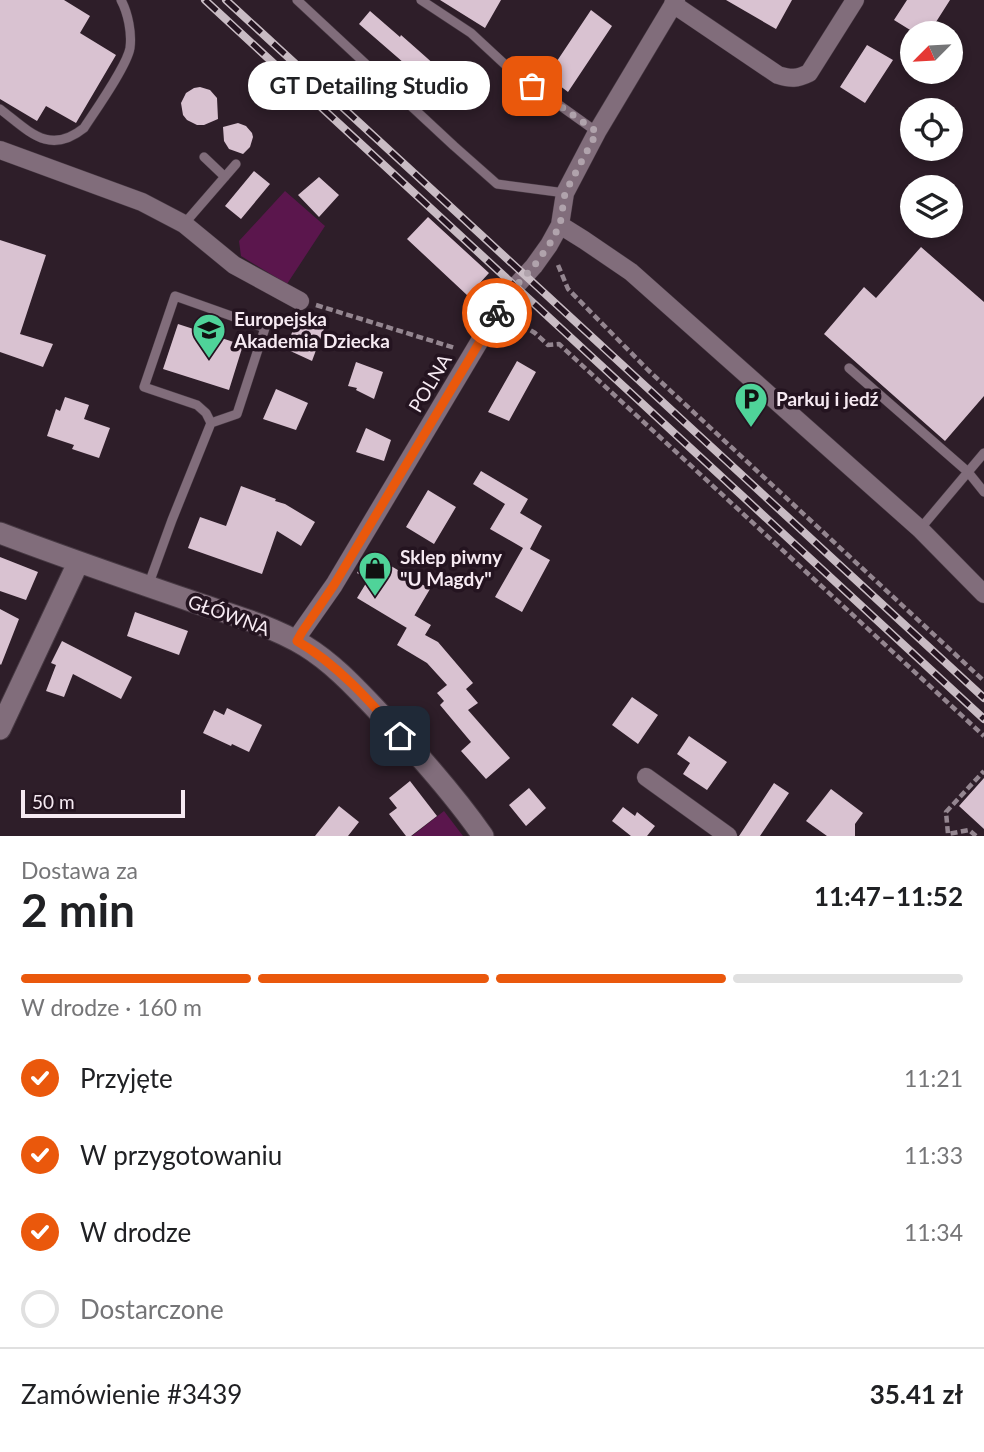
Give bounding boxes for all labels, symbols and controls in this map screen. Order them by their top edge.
north arrow [900,21,962,84]
map controls [900,21,963,238]
pin [502,56,562,116]
callout: GT Detailing Studio [248,62,490,110]
icon: bag [513,67,551,105]
text: GT Detailing Studio [270,71,468,99]
button: locate [900,98,963,161]
button: layers [900,175,963,238]
courier [462,278,532,348]
icon: bike [478,294,516,332]
place label: Europejska Akademia Dziecka [233,307,390,352]
school or university icon: Europejska Akademia Dziecka [190,311,228,360]
street label: POLNA [403,349,456,416]
parking icon: Parkuj i jedź [732,380,770,429]
place label: Parkuj i jedź [776,387,879,410]
place label: Sklep piwny "U Magdy" [400,545,503,590]
shop icon: Sklep piwny "U Magdy" [356,549,394,598]
street label: GŁÓWNA [185,589,273,640]
pin [370,706,430,766]
icon: home [381,717,419,755]
scale bar [21,787,186,819]
text: 50 m [32,790,75,813]
text: Dostawa za [21,856,138,884]
text: 11:47–11:52 [814,880,963,912]
text: 2 min [21,882,135,937]
text: W drodze · 160 m [21,993,202,1021]
icon: check [21,1059,59,1097]
text: Przyjęte [80,1062,173,1094]
text: 11:21 [904,1064,963,1092]
icon: check [21,1136,59,1174]
text: W przygotowaniu [80,1139,282,1171]
text: 11:33 [904,1141,963,1169]
icon: check [21,1213,59,1251]
text: W drodze [80,1216,191,1248]
text: 11:34 [904,1218,963,1246]
text: Dostarczone [80,1293,224,1325]
text: Zamówienie #3439 [21,1378,242,1410]
text: 35.41 zł [870,1378,963,1410]

